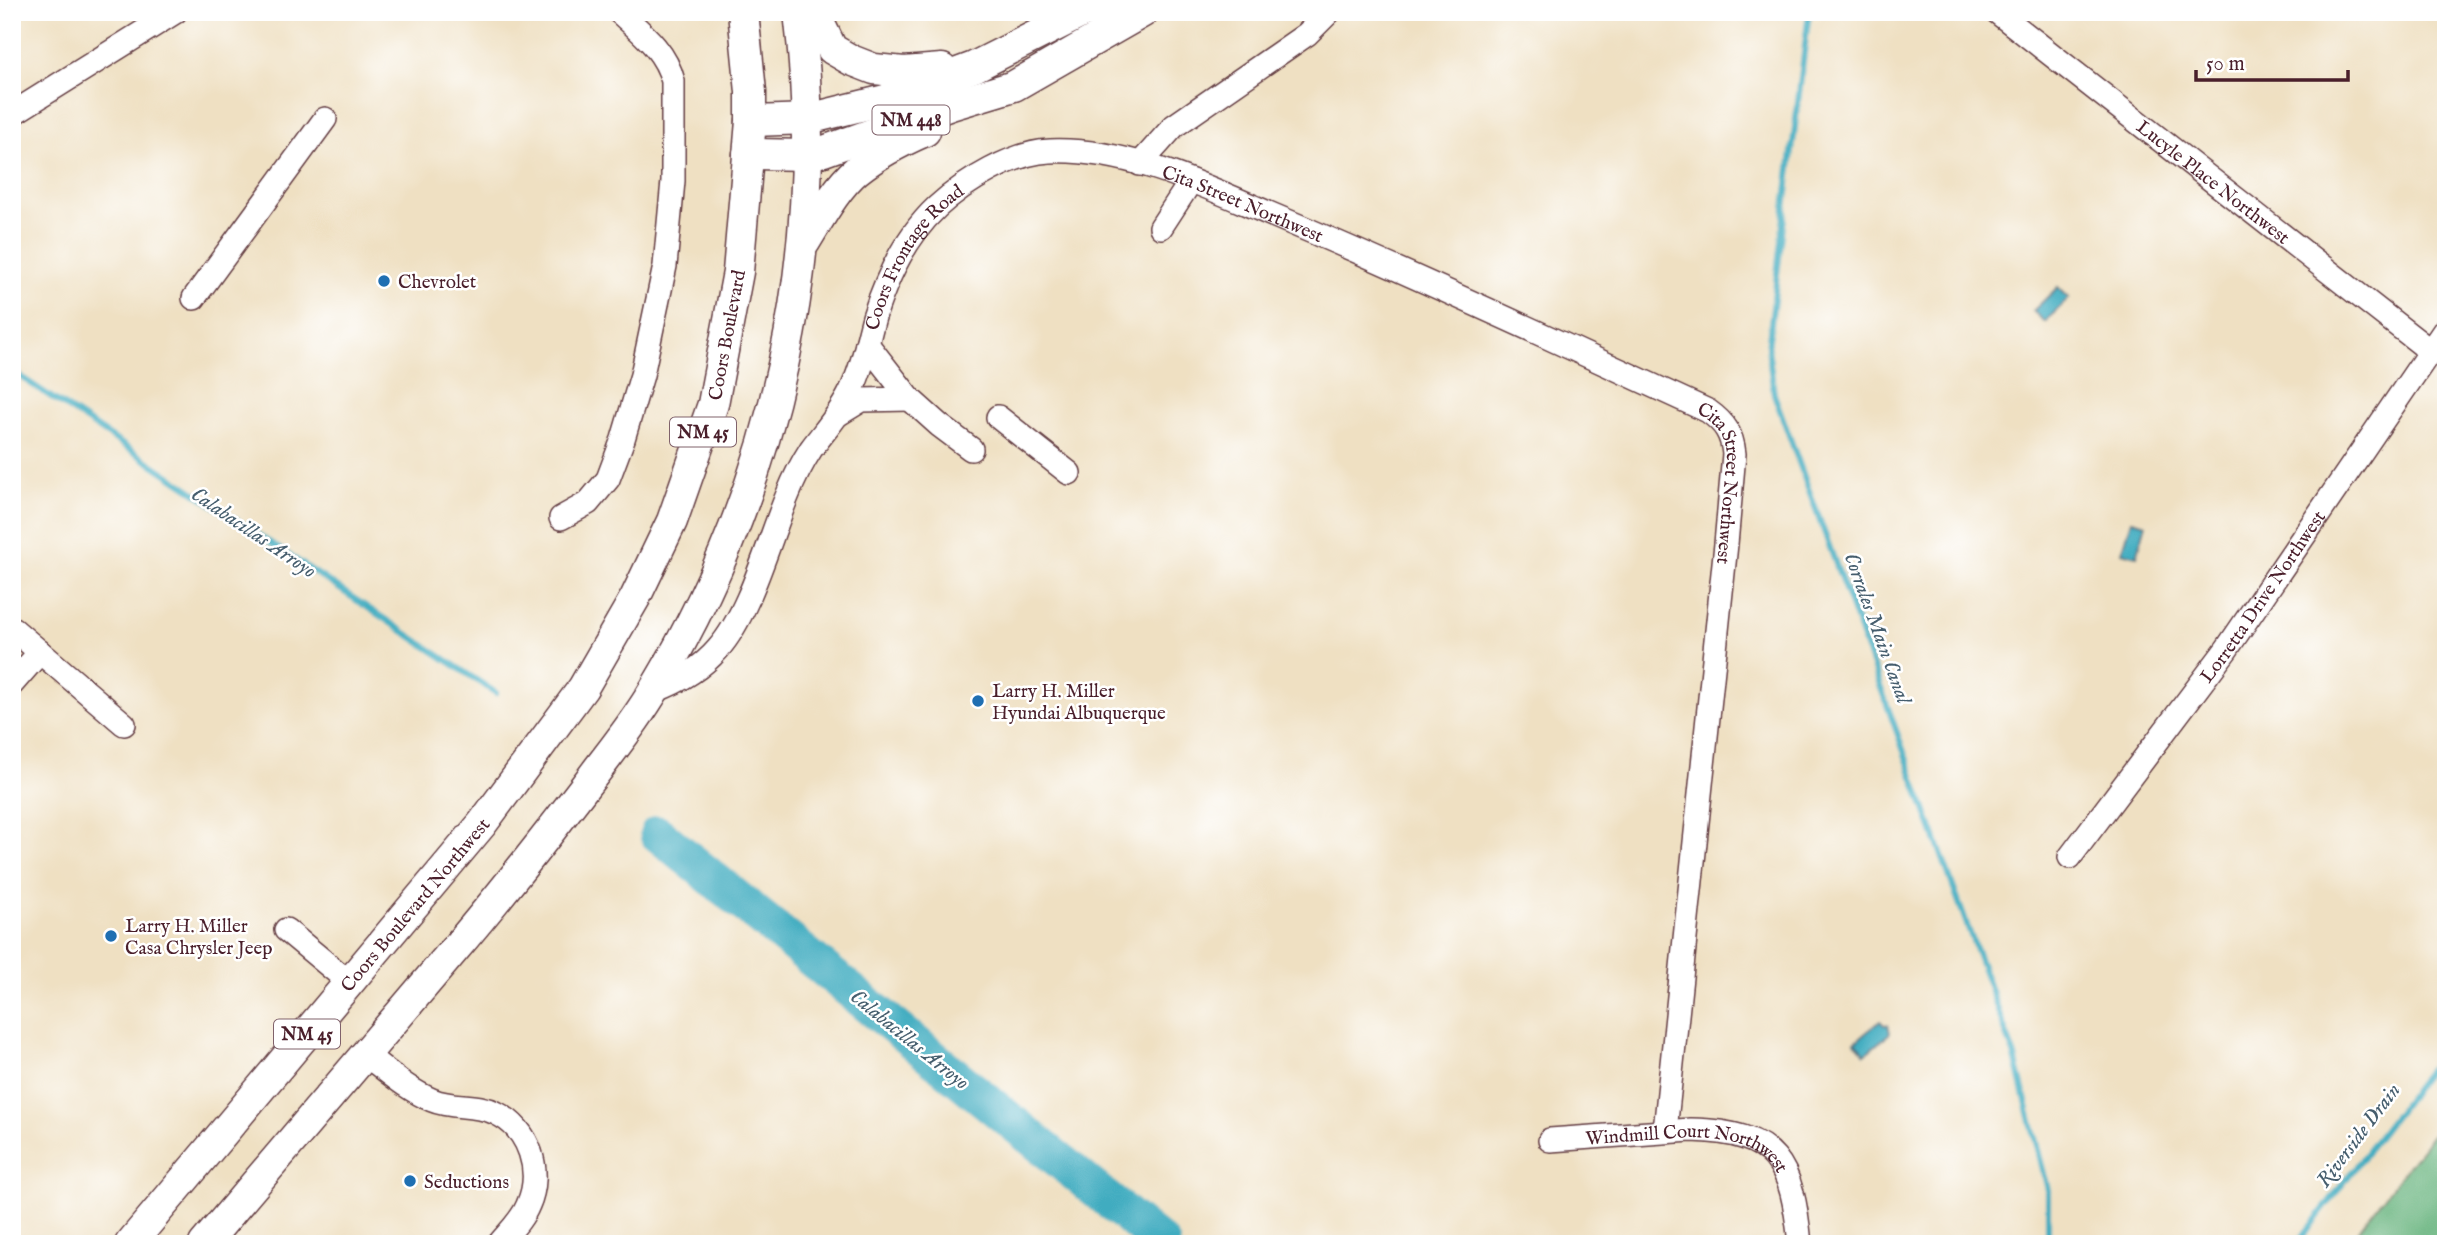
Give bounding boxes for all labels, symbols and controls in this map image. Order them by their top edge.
scale bar [2196,38,2348,82]
text: 50 m [2206,51,2245,78]
road number: NM 448 [872,106,950,134]
street label: Lucyle Place Northwest [2131,116,2294,251]
street label: Cita Street Northwest [1158,161,1327,249]
street label: Coors Frontage Road [861,179,970,333]
street label: Coors Boulevard [704,267,752,402]
place label: Chevrolet [398,271,477,295]
marker: Chevrolet [376,273,392,289]
street label: Cita Street Northwest [1693,398,1744,566]
road number: NM 45 [670,418,736,446]
water label: Calabacillas Arroyo [185,481,321,585]
street label: Lorretta Drive Northwest [2196,506,2332,688]
water label: Corrales Main Canal [1837,549,1917,710]
place label: Larry H. Miller Hyundai Albuquerque [992,680,1166,726]
marker: Larry H. Miller Hyundai Albuquerque [970,693,986,709]
street label: Coors Boulevard Northwest [336,814,497,998]
place label: Larry H. Miller Casa Chrysler Jeep [125,915,273,961]
marker: Larry H. Miller Casa Chrysler Jeep [103,928,119,944]
water label: Calabacillas Arroyo [844,984,974,1096]
road number: NM 45 [274,1020,340,1049]
water label: Riverside Drain [2311,1078,2407,1194]
street label: Windmill Court Northwest [1585,1120,1793,1178]
place label: Seductions [424,1171,509,1195]
marker: Seductions [402,1173,418,1189]

